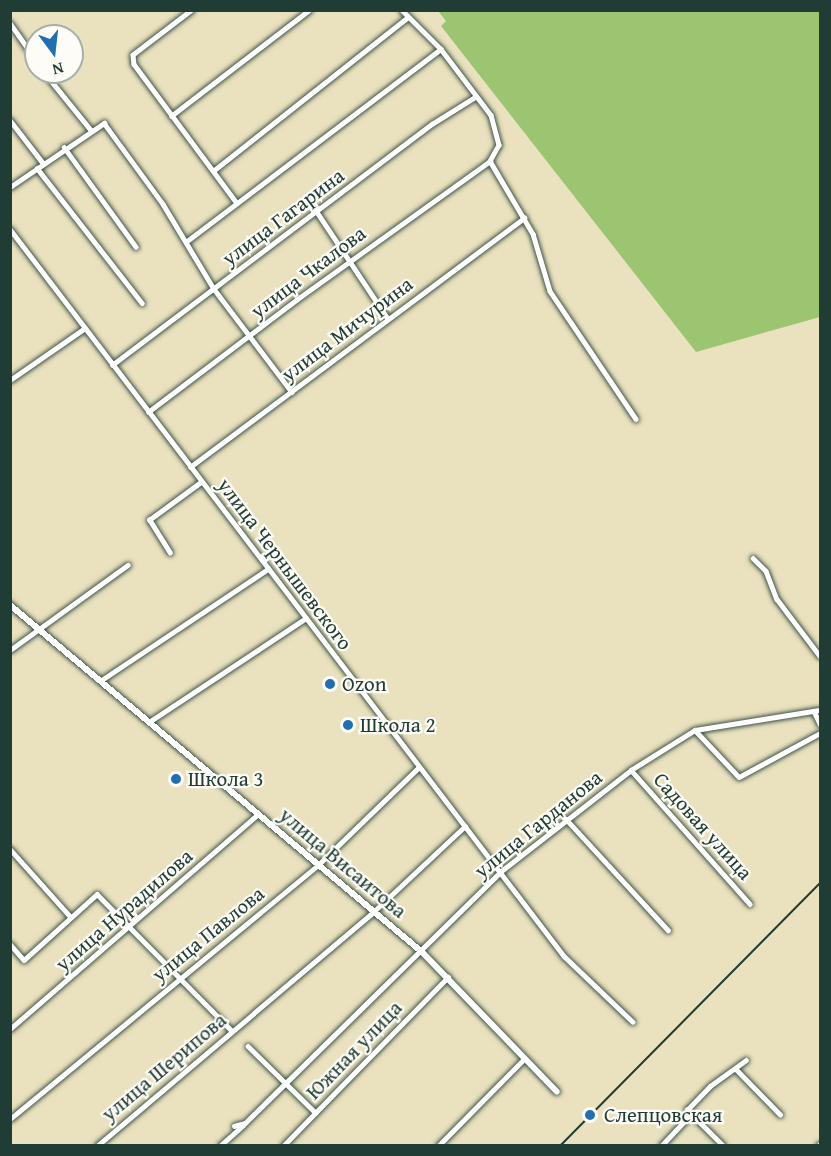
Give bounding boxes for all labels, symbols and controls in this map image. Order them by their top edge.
north arrow [24,24,84,84]
text: N [50,56,66,82]
street label: улица Гагарина [217,163,349,271]
street label: улица Чкалова [245,221,371,323]
street label: улица Мичурина [276,271,418,387]
street label: улица Чернышевского [212,473,358,655]
place label: Ozon [342,671,386,697]
marker: Ozon [323,677,337,691]
place label: Школа 2 [360,712,436,738]
marker: Школа 2 [341,718,355,732]
street label: улица Гарданова [469,765,607,883]
place label: Школа 3 [188,766,264,792]
street label: Садовая улица [648,767,758,885]
marker: Школа 3 [169,772,183,786]
street label: улица Висаитова [274,802,412,924]
street label: улица Нурадилова [50,844,198,976]
street label: улица Павлова [147,881,269,987]
street label: Южная улица [301,995,407,1105]
street label: улица Шерипова [96,1007,232,1127]
place label: Слепцовская [604,1102,723,1128]
marker: Слепцовская [581,1106,599,1124]

